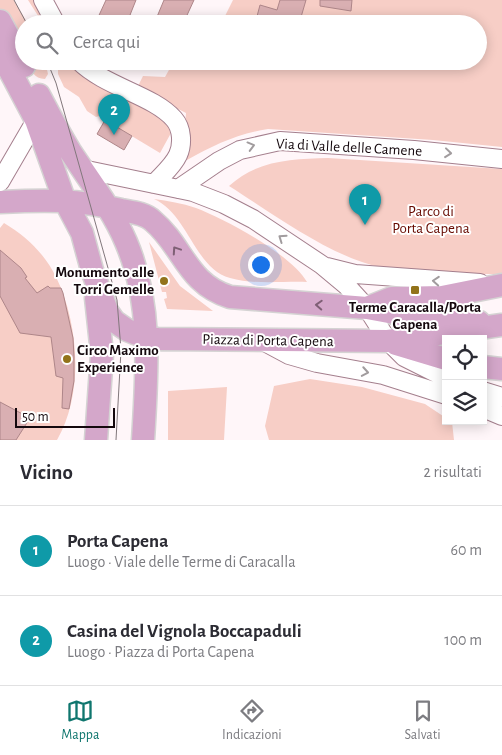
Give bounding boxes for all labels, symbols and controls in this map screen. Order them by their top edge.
search box [15,15,487,70]
icon: search [33,29,61,57]
text: Cerca qui [73,33,140,52]
pin: 2 [98,94,130,135]
street label: Via di Valle delle Camene [275,136,423,159]
one-way arrow [247,142,255,152]
one-way arrow [444,147,452,158]
pin: 1 [349,184,381,225]
park label: Parco di Porta Capena [392,204,470,236]
one-way arrow [278,235,288,244]
one-way arrow [173,247,182,256]
your location [248,252,274,278]
place label: Monumento alle Torri Gemelle [55,265,154,297]
marker: Monumento alle Torri Gemelle [158,275,170,287]
one-way arrow [432,275,440,286]
marker: Terme Caracalla/Porta Capena [409,284,421,296]
one-way arrow [314,299,322,310]
place label: Terme Caracalla/Porta Capena [349,300,481,332]
street label: Piazza di Porta Capena [202,332,334,349]
map controls [442,335,487,425]
button: locate [442,335,487,380]
place label: Circo Maximo Experience [77,343,159,375]
marker: Circo Maximo Experience [61,353,73,365]
one-way arrow [361,366,369,376]
button: layers [442,380,487,425]
scale bar [15,405,115,428]
text: 50 m [22,410,49,424]
text: Vicino [20,462,73,483]
text: 2 risultati [424,464,482,480]
text: Porta Capena [67,532,168,551]
text: 1 [33,542,39,558]
text: 60 m [451,542,482,558]
text: Luogo · Viale delle Terme di Caracalla [67,554,296,570]
text: Casina del Vignola Boccapaduli [67,622,302,641]
text: 2 [32,632,40,648]
text: 100 m [444,632,482,648]
text: Luogo · Piazza di Porta Capena [67,644,254,660]
tab: Mappa [61,697,99,744]
tab: Indicazioni [222,697,282,744]
tab: Salvati [404,697,441,744]

